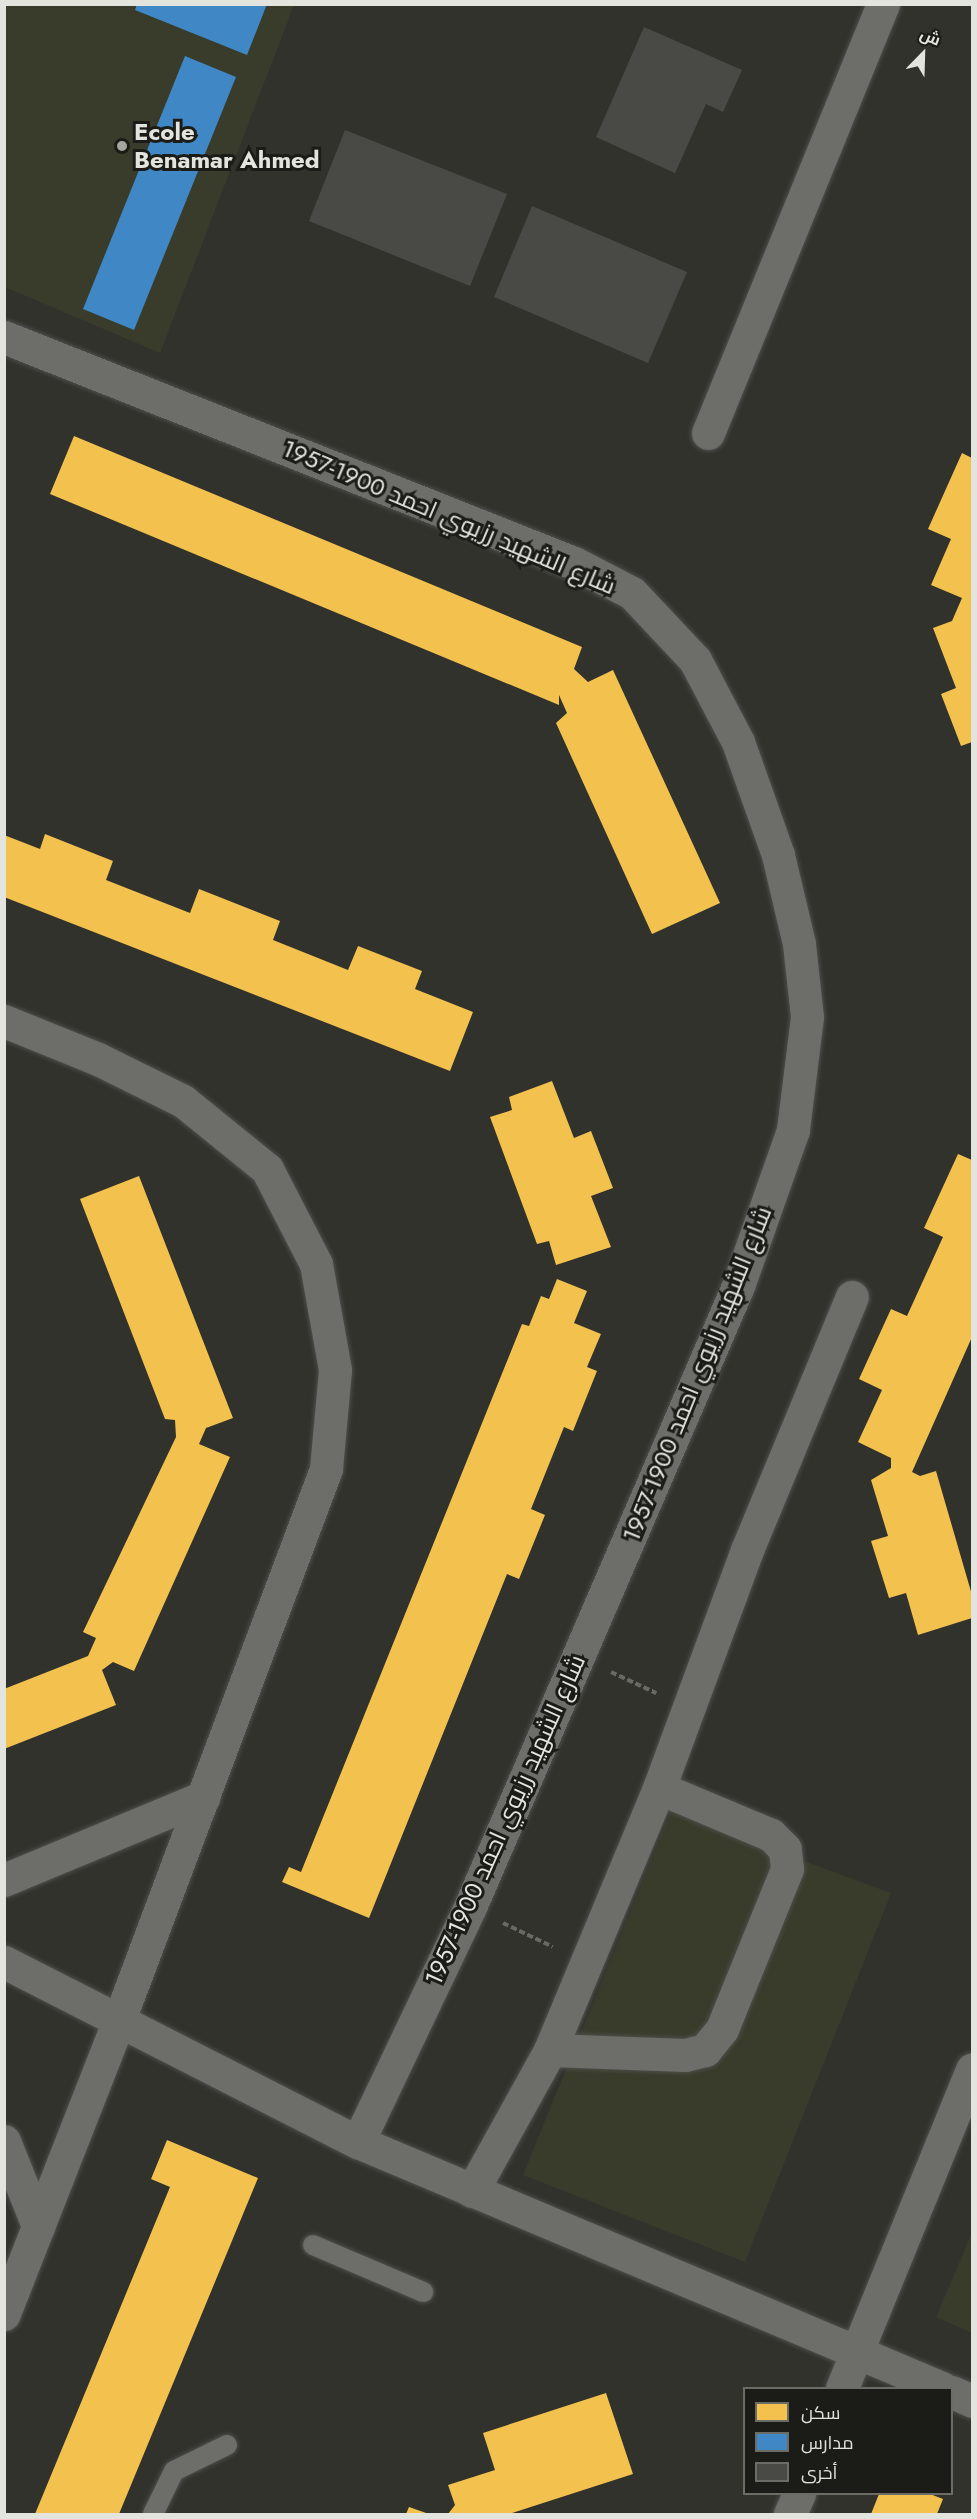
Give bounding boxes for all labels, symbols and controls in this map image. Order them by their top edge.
text: ش [916,22,944,52]
north arrow [893,24,953,84]
place label: Ecole Benamar Ahmed [134,118,320,174]
marker: Ecole Benamar Ahmed [115,139,129,153]
street label: شارع الشهيد رزيوي احمد 1900-1957 [278,434,620,600]
street label: شارع الشهيد رزيوي احمد 1900-1957 [616,1202,778,1546]
street label: شارع الشهيد رزيوي احمد 1900-1957 [419,1650,591,1990]
legend [743,2387,953,2495]
text: سكن [801,2400,840,2426]
text: مدارس [801,2430,854,2456]
text: أخرى [801,2460,837,2486]

